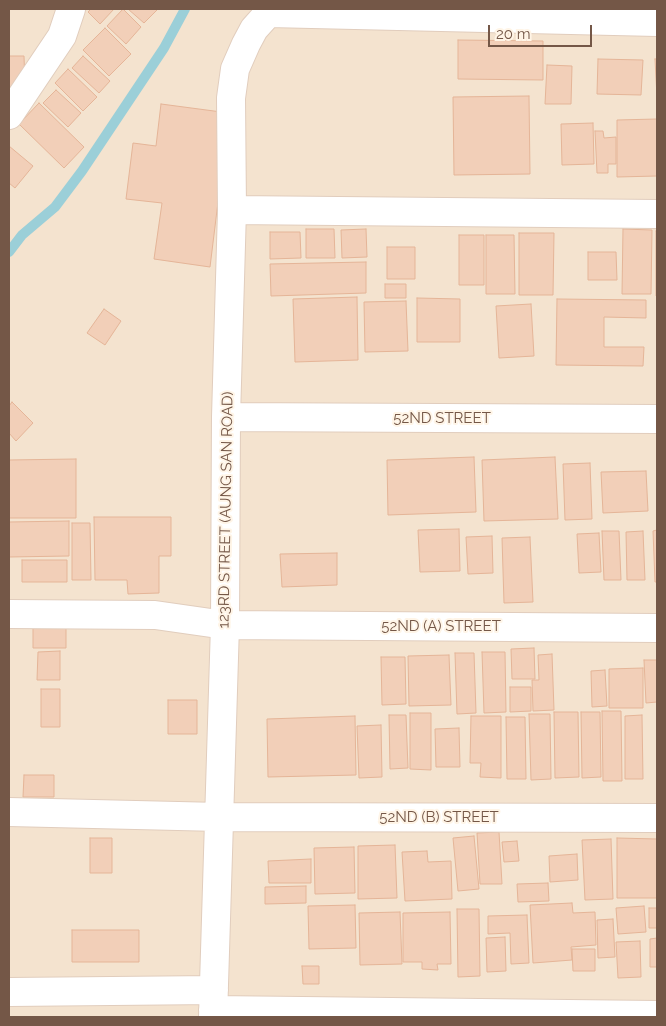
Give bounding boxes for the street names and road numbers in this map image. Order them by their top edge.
street label: 123RD STREET (AUNG SAN ROAD) [215,391,237,629]
street label: 52ND STREET [393,409,491,427]
street label: 52ND (A) STREET [381,617,501,635]
street label: 52ND (B) STREET [379,808,499,826]

